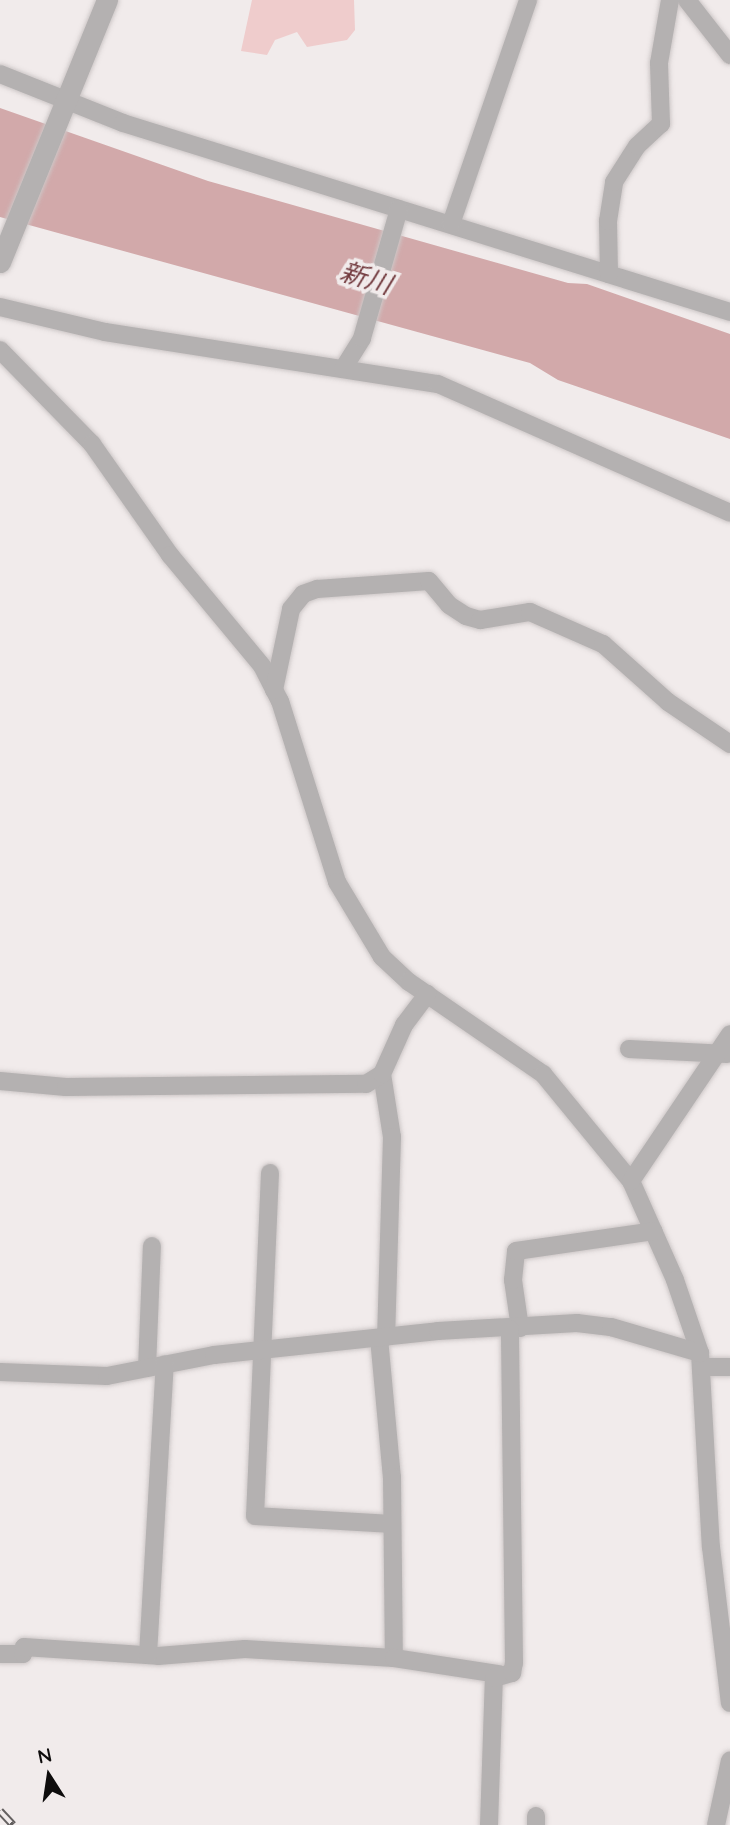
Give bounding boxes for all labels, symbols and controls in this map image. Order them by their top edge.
water label: 新川 [337,255,395,301]
north arrow [14,1741,84,1811]
text: N [35,1742,54,1769]

